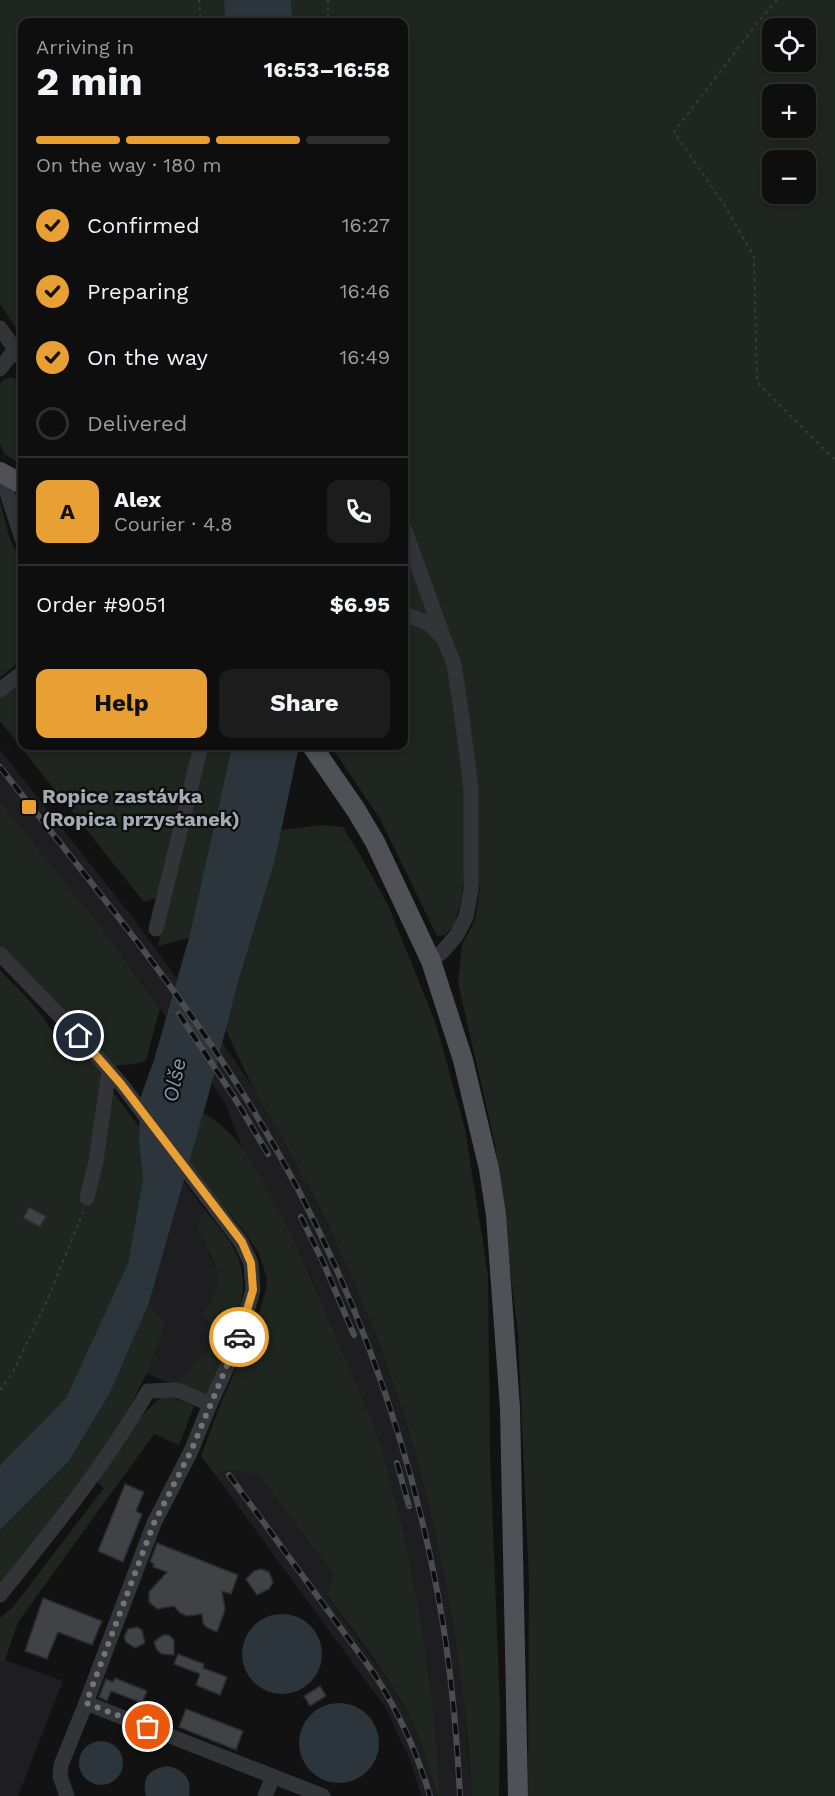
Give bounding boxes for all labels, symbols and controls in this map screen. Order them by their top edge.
map controls [762,18,816,204]
button: locate [762,18,816,72]
text: Arriving in [36,35,134,59]
text: 16:53–16:58 [264,57,390,82]
text: 2 min [36,59,143,104]
button: + [762,84,816,138]
button: − [762,150,816,204]
text: On the way · 180 m [36,153,222,177]
icon: check [36,209,69,242]
text: Confirmed [87,213,200,238]
text: 16:27 [342,213,390,237]
icon: check [36,275,69,308]
text: Preparing [87,279,188,304]
text: 16:46 [340,279,390,303]
icon: check [36,341,69,374]
text: On the way [87,345,208,370]
text: 16:49 [340,345,390,369]
text: Delivered [87,411,187,436]
button: phone [327,480,390,543]
text: Alex [114,487,161,512]
text: A [60,499,75,524]
text: Courier · 4.8 [114,512,233,536]
text: Order #9051 [36,592,166,617]
text: $6.95 [330,592,390,617]
button: Help [36,669,207,738]
button: Share [219,669,390,738]
place label: Ropice zastávka (Ropica przystanek) [42,784,240,831]
marker: Ropice zastávka (Ropica przystanek) [20,798,38,816]
pin [53,1010,104,1061]
icon: home [62,1019,95,1052]
water label: Olše [157,1056,191,1104]
courier [209,1307,269,1367]
icon: car [223,1321,256,1354]
pin [122,1701,173,1752]
icon: bag [131,1710,164,1743]

